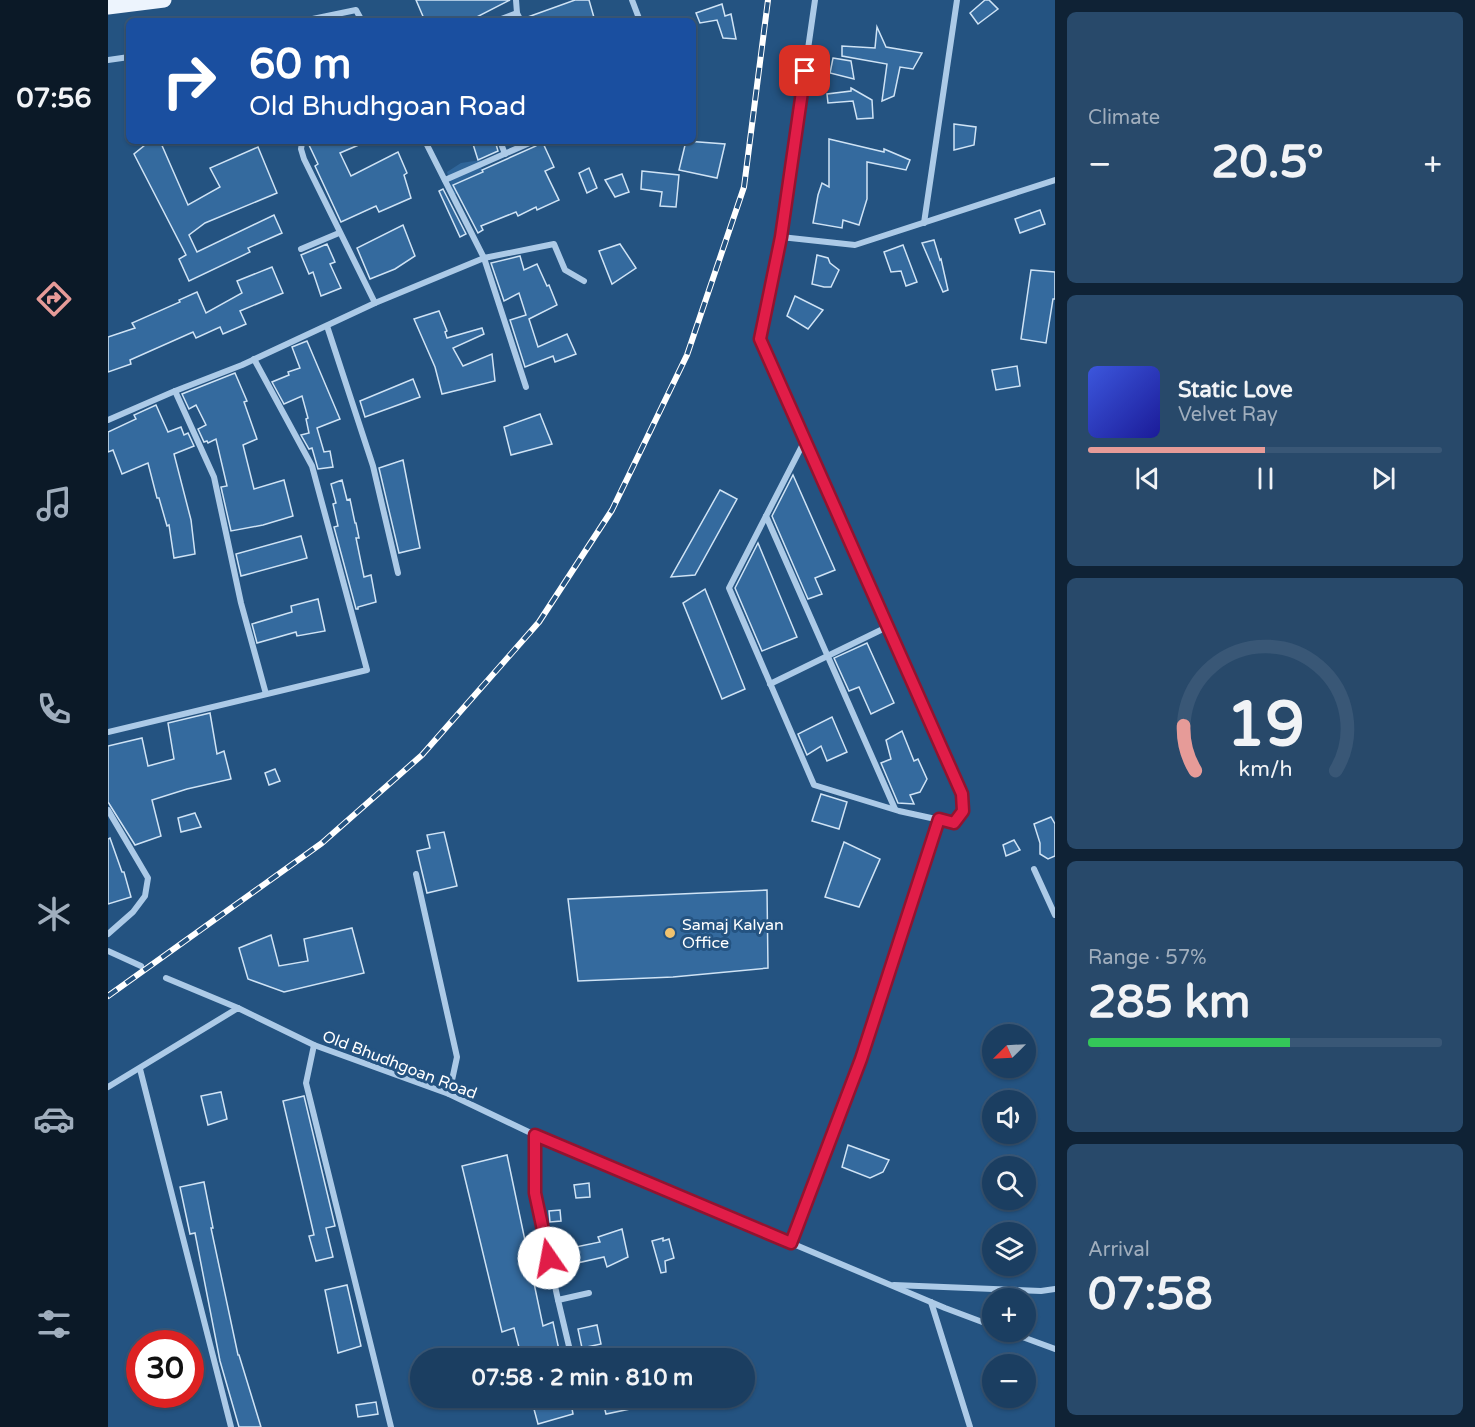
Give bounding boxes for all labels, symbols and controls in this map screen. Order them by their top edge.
text: 60 m [249,39,351,90]
icon: right [150,42,228,120]
pin [779,45,830,96]
icon: arrive [788,54,821,87]
text: 07:56 [17,82,91,115]
text: Old Bhudhgoan Road [249,90,526,123]
text: Climate [1088,106,1160,130]
text: 20.5° [1211,136,1324,190]
text: − [1088,145,1112,184]
text: + [1423,145,1442,184]
icon: directions [33,278,75,320]
text: Static Love [1178,377,1293,403]
text: Velvet Ray [1178,403,1278,427]
icon: previous [1131,462,1164,495]
icon: pause [1249,462,1282,495]
icon: next [1367,462,1400,495]
icon: music [33,483,75,525]
icon: phone [33,688,75,730]
text: 19 [1226,688,1304,763]
text: km/h [1238,756,1292,782]
icon: climate [33,893,75,935]
place label: Samaj Kalyan Office [682,915,784,953]
marker: Samaj Kalyan Office [663,926,677,940]
text: Range · 57% [1088,946,1207,970]
text: 285 km [1088,976,1250,1030]
north arrow [982,1024,1036,1078]
map controls [982,1024,1036,1408]
street label: Old Bhudhgoan Road [319,1026,480,1104]
button: sound [982,1090,1036,1144]
icon: car [33,1098,75,1140]
button: search [982,1156,1036,1210]
button: layers [982,1222,1036,1276]
position arrow [517,1226,581,1290]
text: Arrival [1088,1238,1150,1262]
text: 07:58 [1088,1268,1213,1322]
button: + [982,1288,1036,1342]
icon: filters [33,1303,75,1345]
speed limit sign: 30 [126,1330,204,1408]
button: − [982,1354,1036,1408]
text: 07:58 · 2 min · 810 m [472,1365,693,1391]

